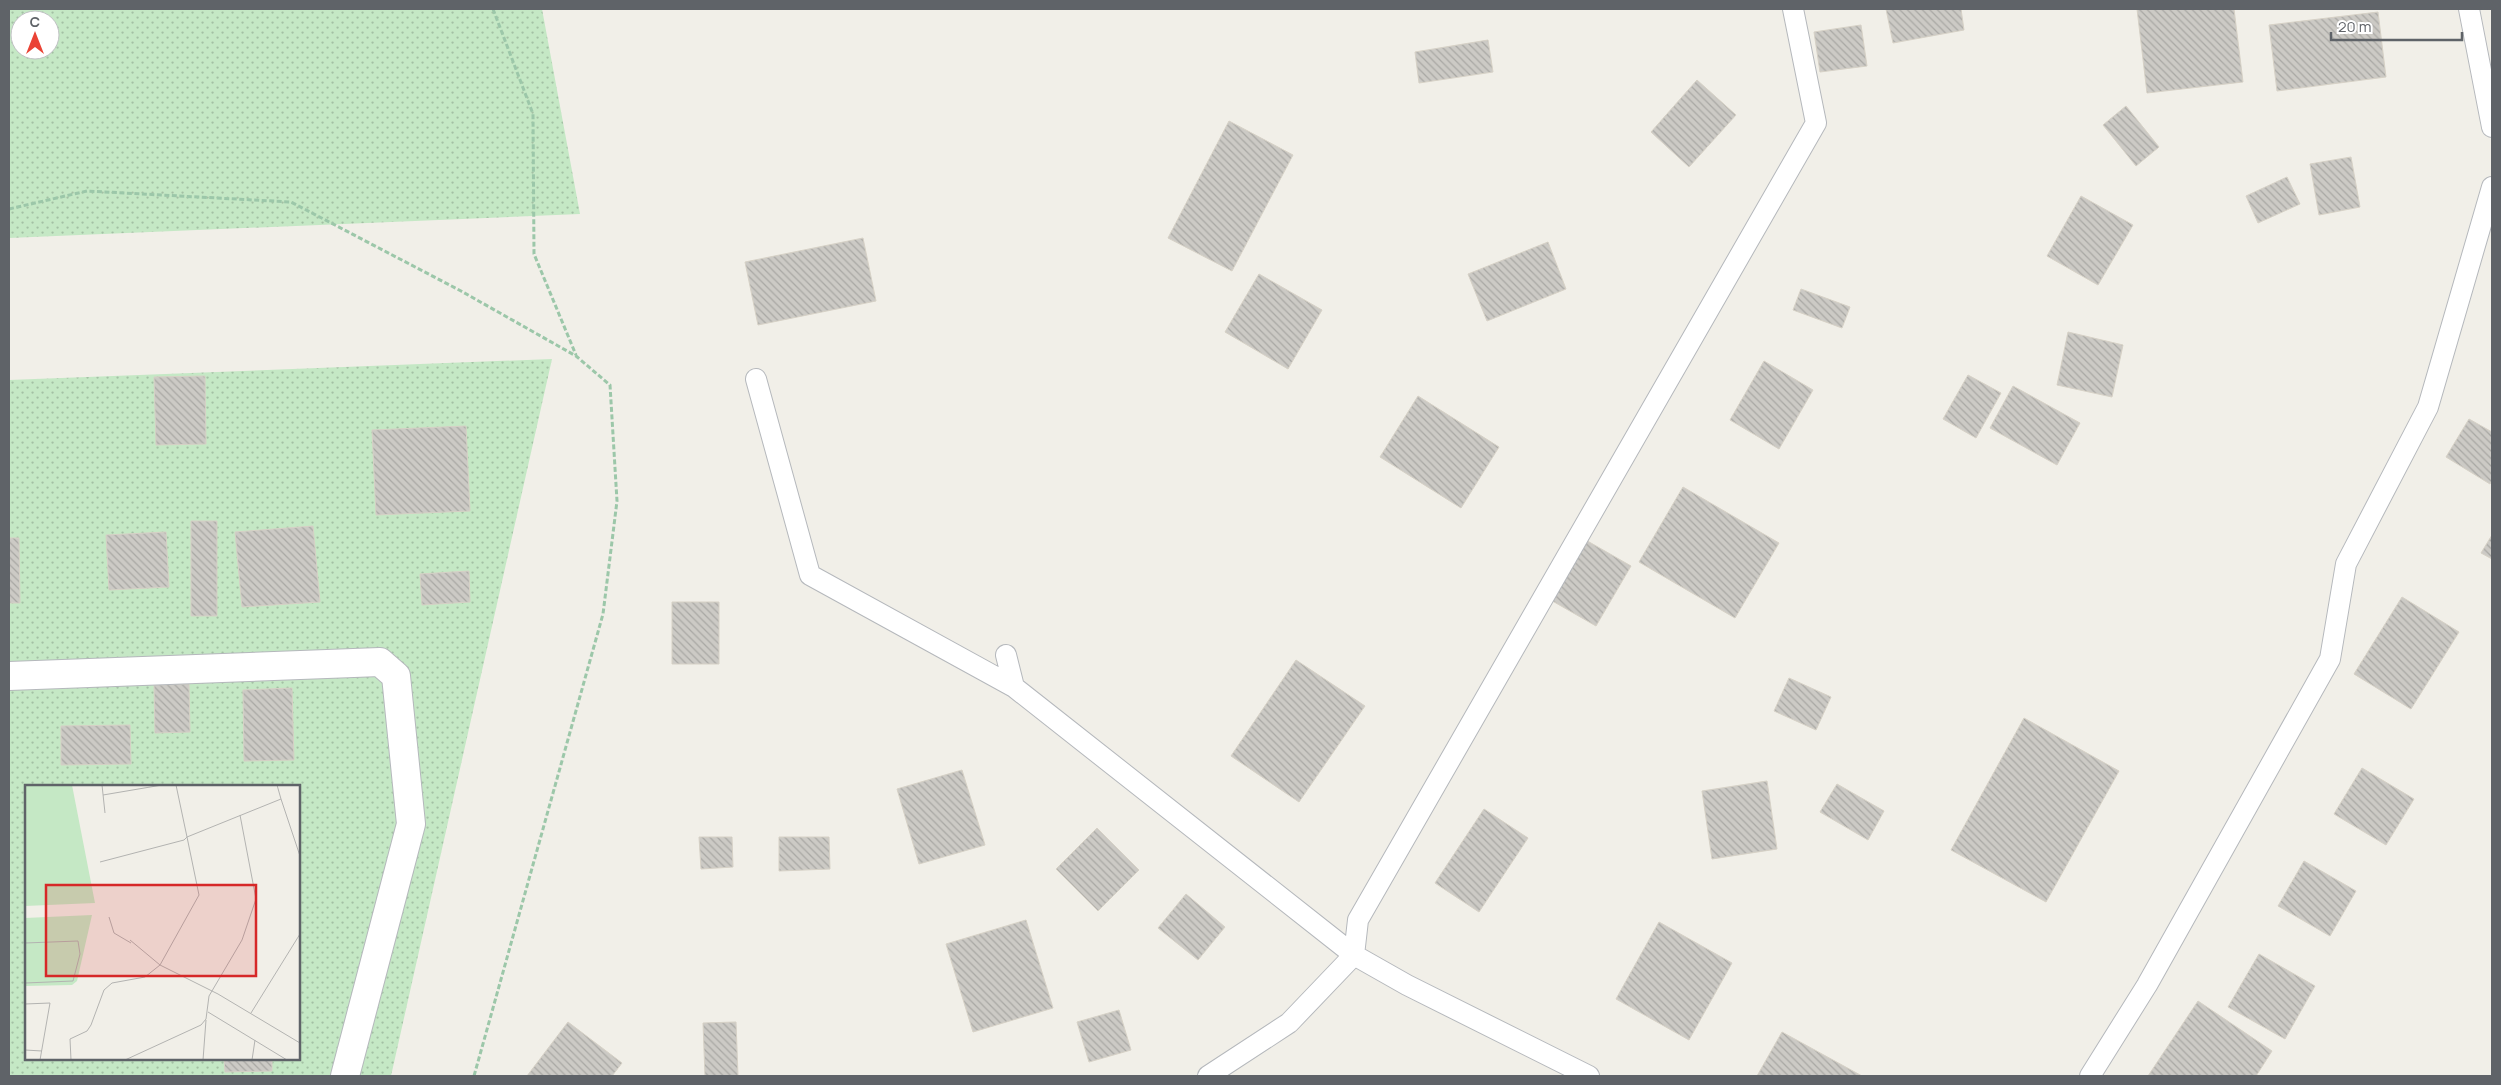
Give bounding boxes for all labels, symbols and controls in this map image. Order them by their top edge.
north arrow [10,10,60,60]
scale bar [2331,10,2462,42]
text: С [30,12,40,31]
text: 20 m [2338,16,2371,37]
inset map [25,785,300,1060]

